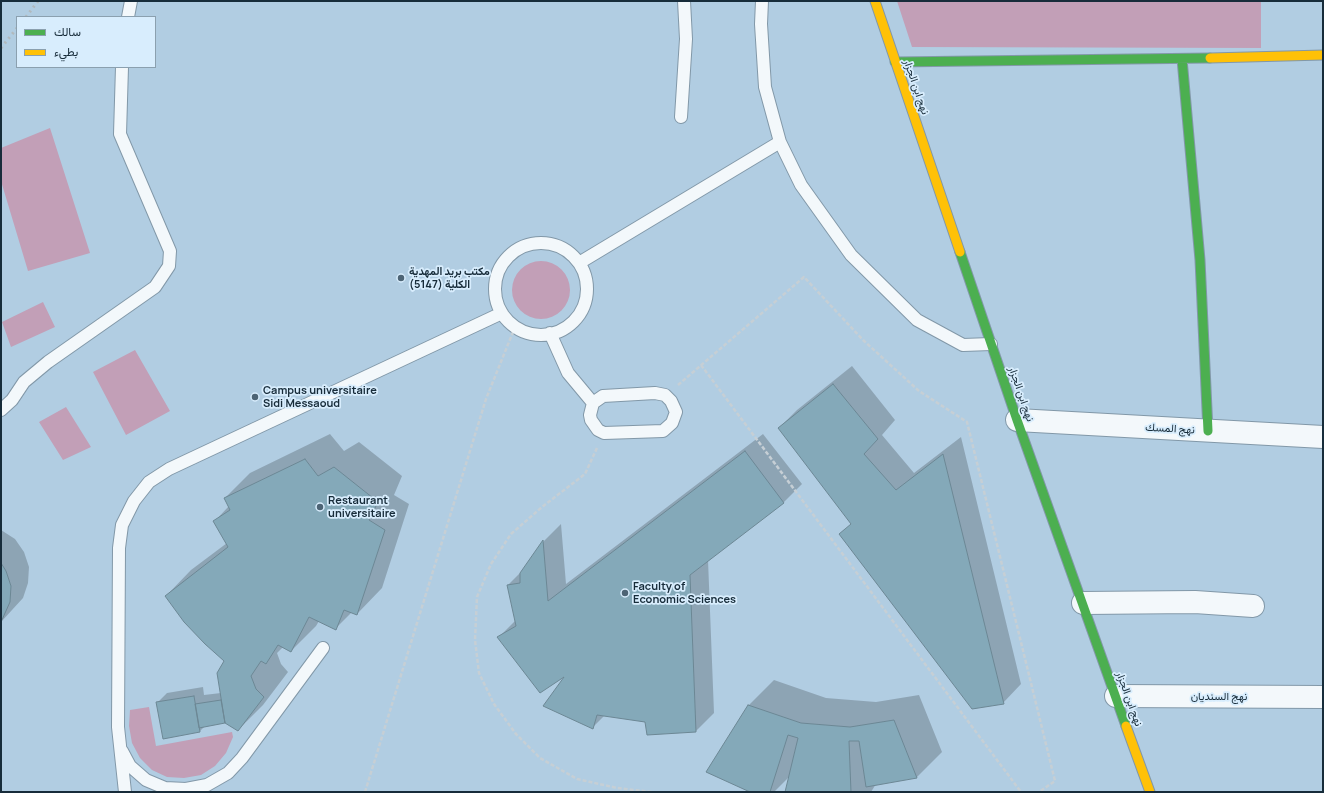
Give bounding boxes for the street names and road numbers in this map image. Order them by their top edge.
street label: نهج ابن الجزار [900,58,932,116]
street label: نهج ابن الجزار [1005,365,1037,423]
street label: نهج المسك [1145,421,1195,437]
street label: نهج ابن الجزار [1113,670,1145,728]
street label: نهج السنديان [1191,690,1247,704]

